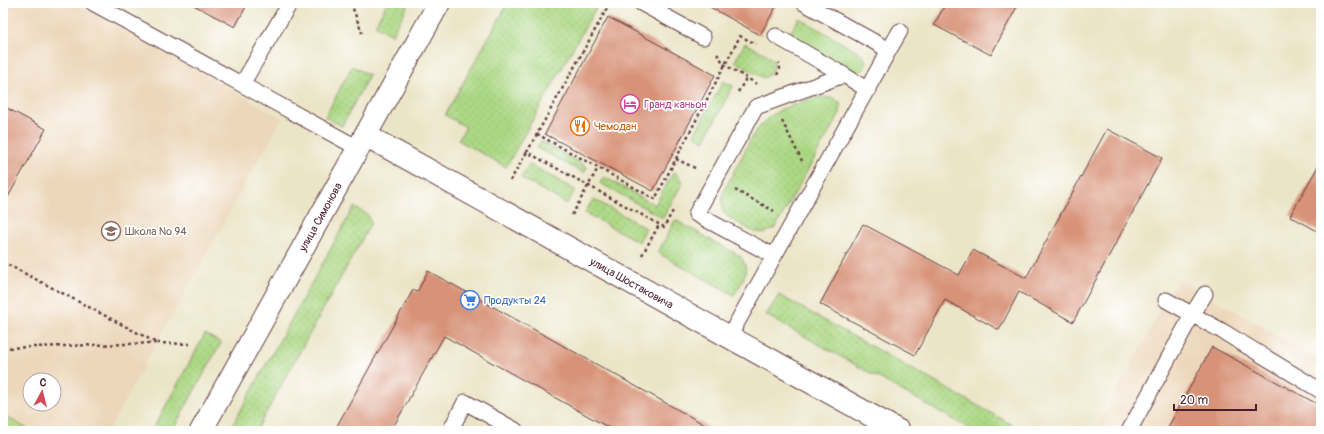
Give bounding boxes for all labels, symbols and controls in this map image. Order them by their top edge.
hotel icon: Гранд каньон [619,93,641,115]
place label: Гранд каньон [644,98,707,111]
restaurant icon: Чемодан [569,115,591,137]
place label: Чемодан [594,120,636,133]
street label: улица Симонова [296,180,345,255]
school or university icon: Школа № 94 [100,220,122,242]
place label: Школа № 94 [125,225,187,238]
street label: улица Шостаковича [587,254,676,312]
supermarket icon: Продукты 24 [459,289,481,311]
place label: Продукты 24 [484,294,547,307]
north arrow [22,372,62,412]
text: С [39,376,48,389]
scale bar [1174,386,1256,412]
text: 20 m [1180,393,1209,408]

